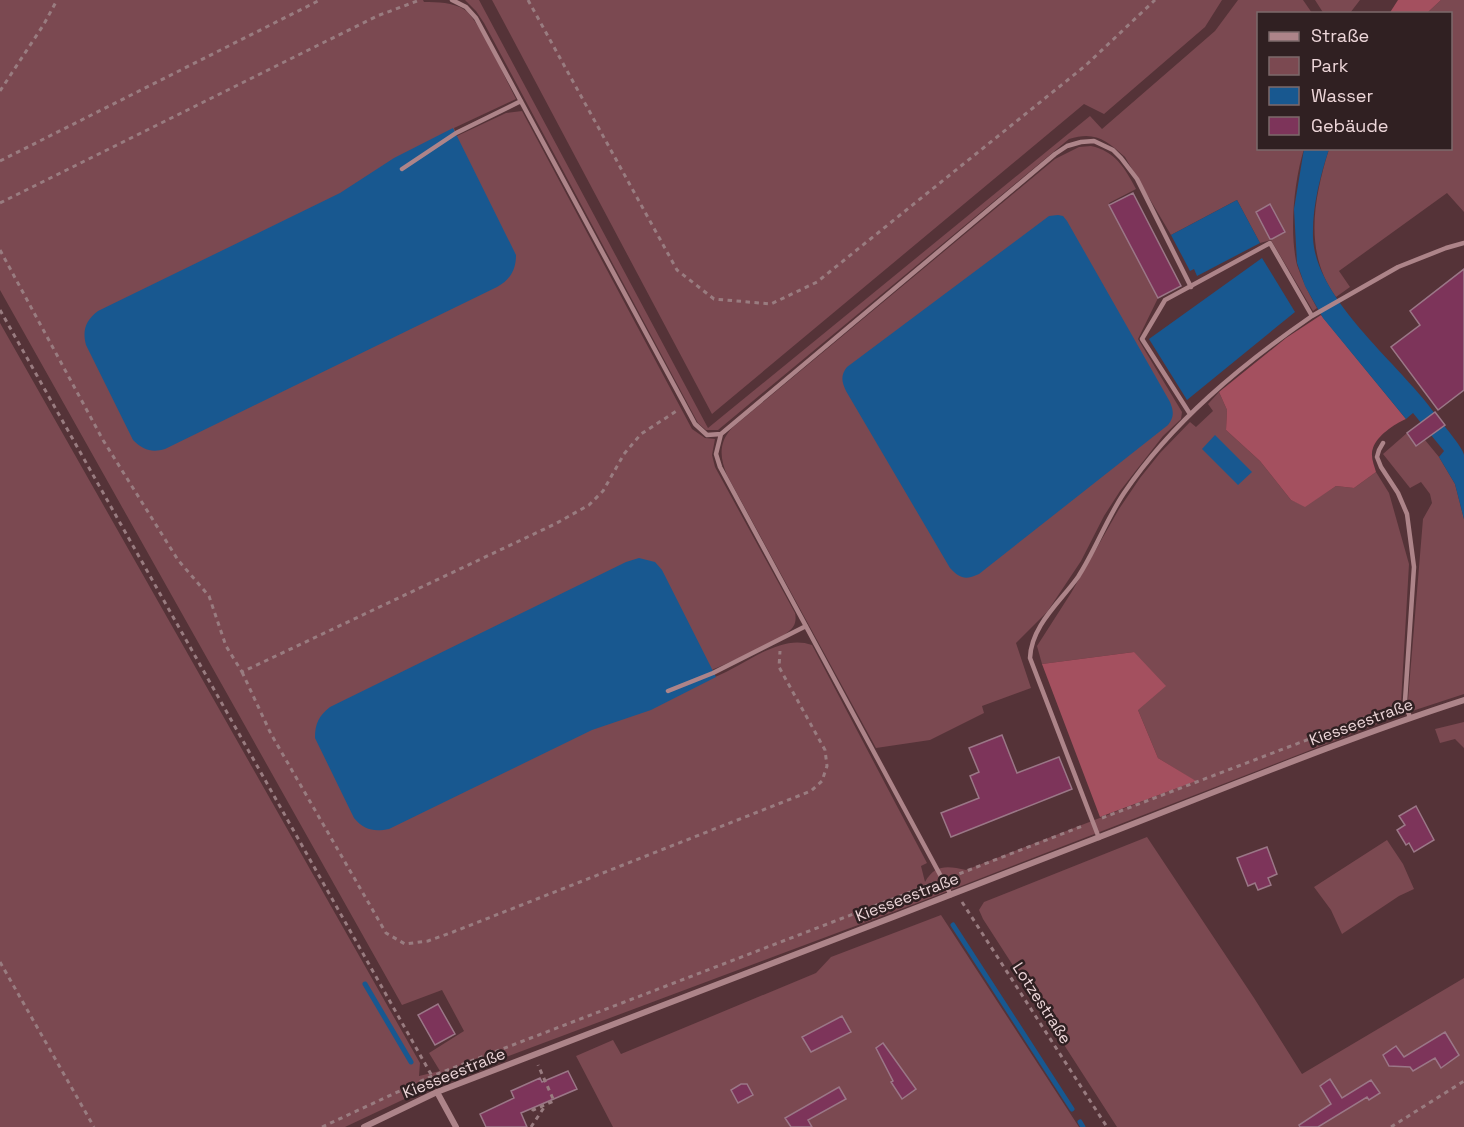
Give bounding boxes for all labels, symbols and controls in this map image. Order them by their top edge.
legend [1257,12,1452,150]
text: Straße [1311,24,1369,47]
text: Park [1311,54,1349,77]
text: Wasser [1311,84,1373,107]
text: Gebäude [1311,114,1389,137]
street label: Kiesseestraße [1306,693,1416,751]
street label: Kiesseestraße [852,868,962,926]
street label: Lotzestraße [1008,958,1076,1048]
street label: Kiesseestraße [400,1043,508,1103]

